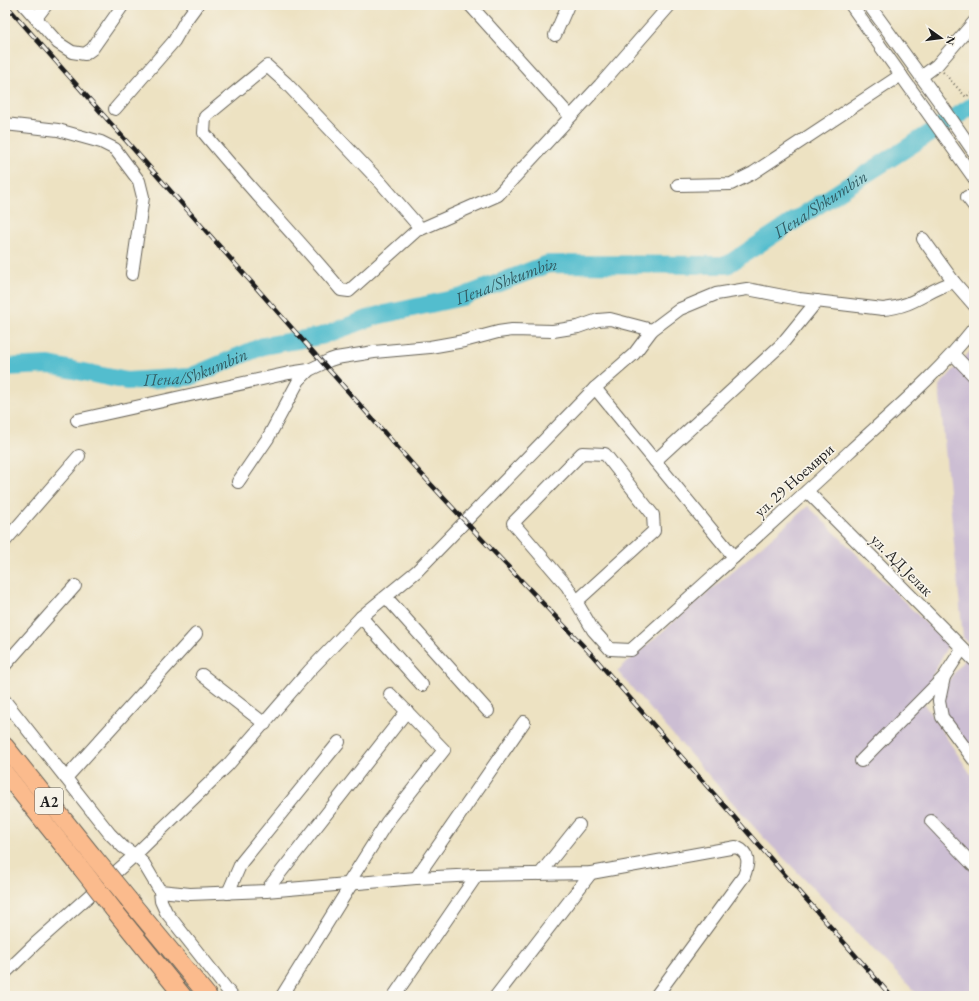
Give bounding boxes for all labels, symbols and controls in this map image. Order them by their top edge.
north arrow [921,18,961,58]
text: N [943,34,959,47]
water label: Пена/Shkumbin [768,165,871,243]
water label: Пена/Shkumbin [451,253,557,310]
water label: Пена/Shkumbin [142,343,251,391]
street label: ул. 29 Ноември [750,438,839,521]
street label: ул. АД Јелак [866,529,938,601]
road number: A2 [35,788,63,814]

